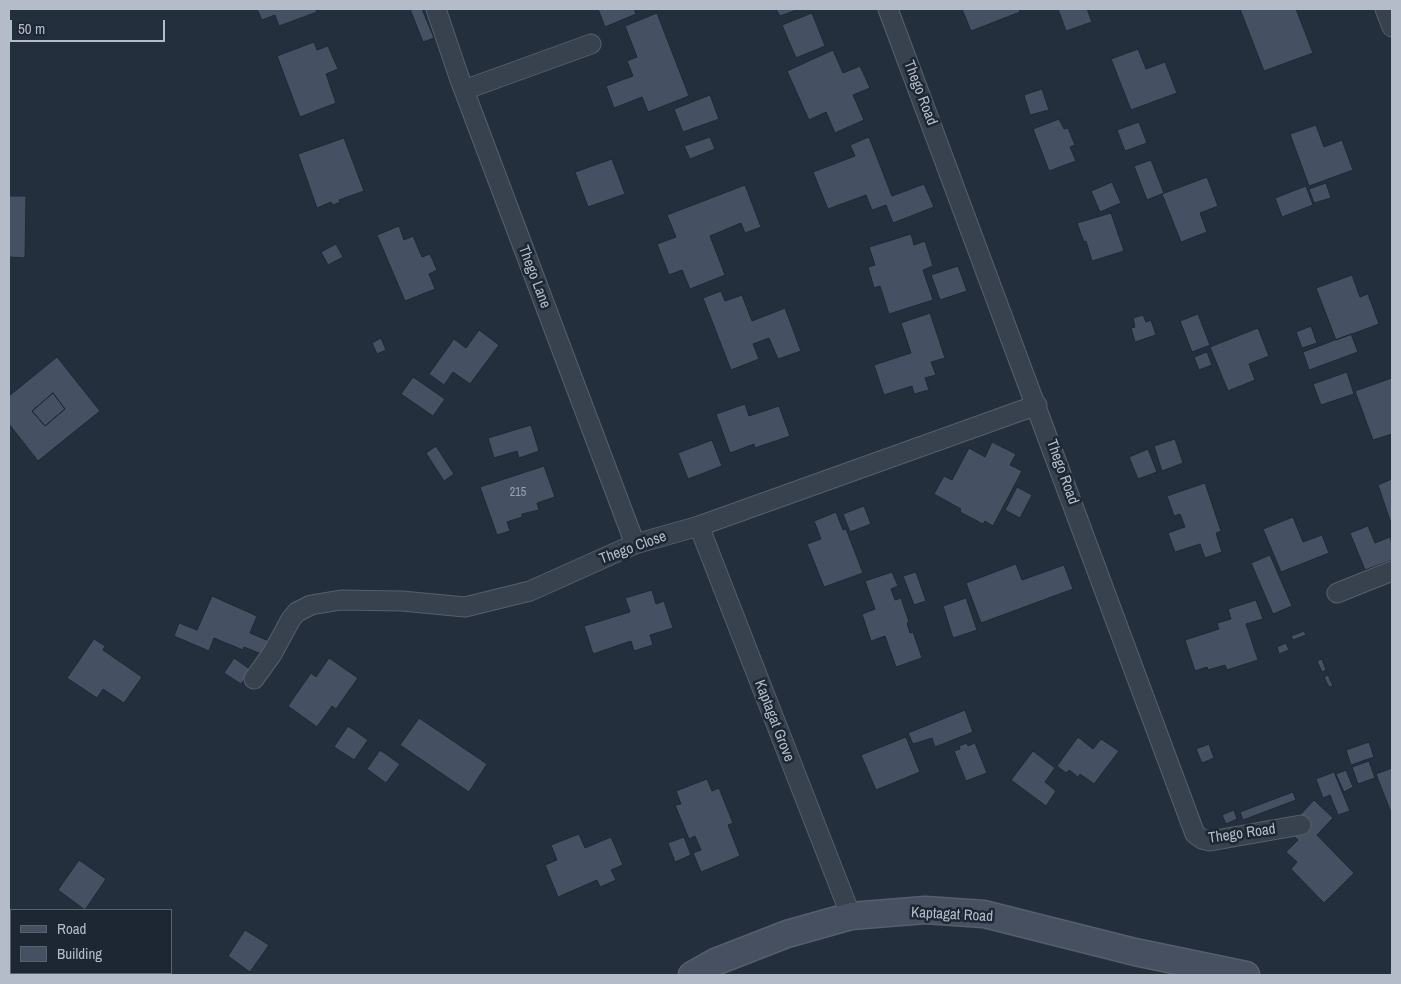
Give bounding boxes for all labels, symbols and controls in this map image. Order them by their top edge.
scale bar [12,10,168,42]
text: 50 m [18,18,45,39]
street label: Thego Road [899,58,941,128]
street label: Thego Lane [514,243,554,311]
street label: Thego Road [1042,437,1082,507]
house number: 215 [510,486,526,500]
street label: Thego Close [597,528,669,568]
street label: Kaptagat Grove [750,678,798,764]
street label: Thego Road [1207,820,1277,848]
street label: Kaptagat Road [911,904,993,926]
legend [10,909,172,974]
text: Road [57,918,86,939]
text: Building [57,943,102,964]

